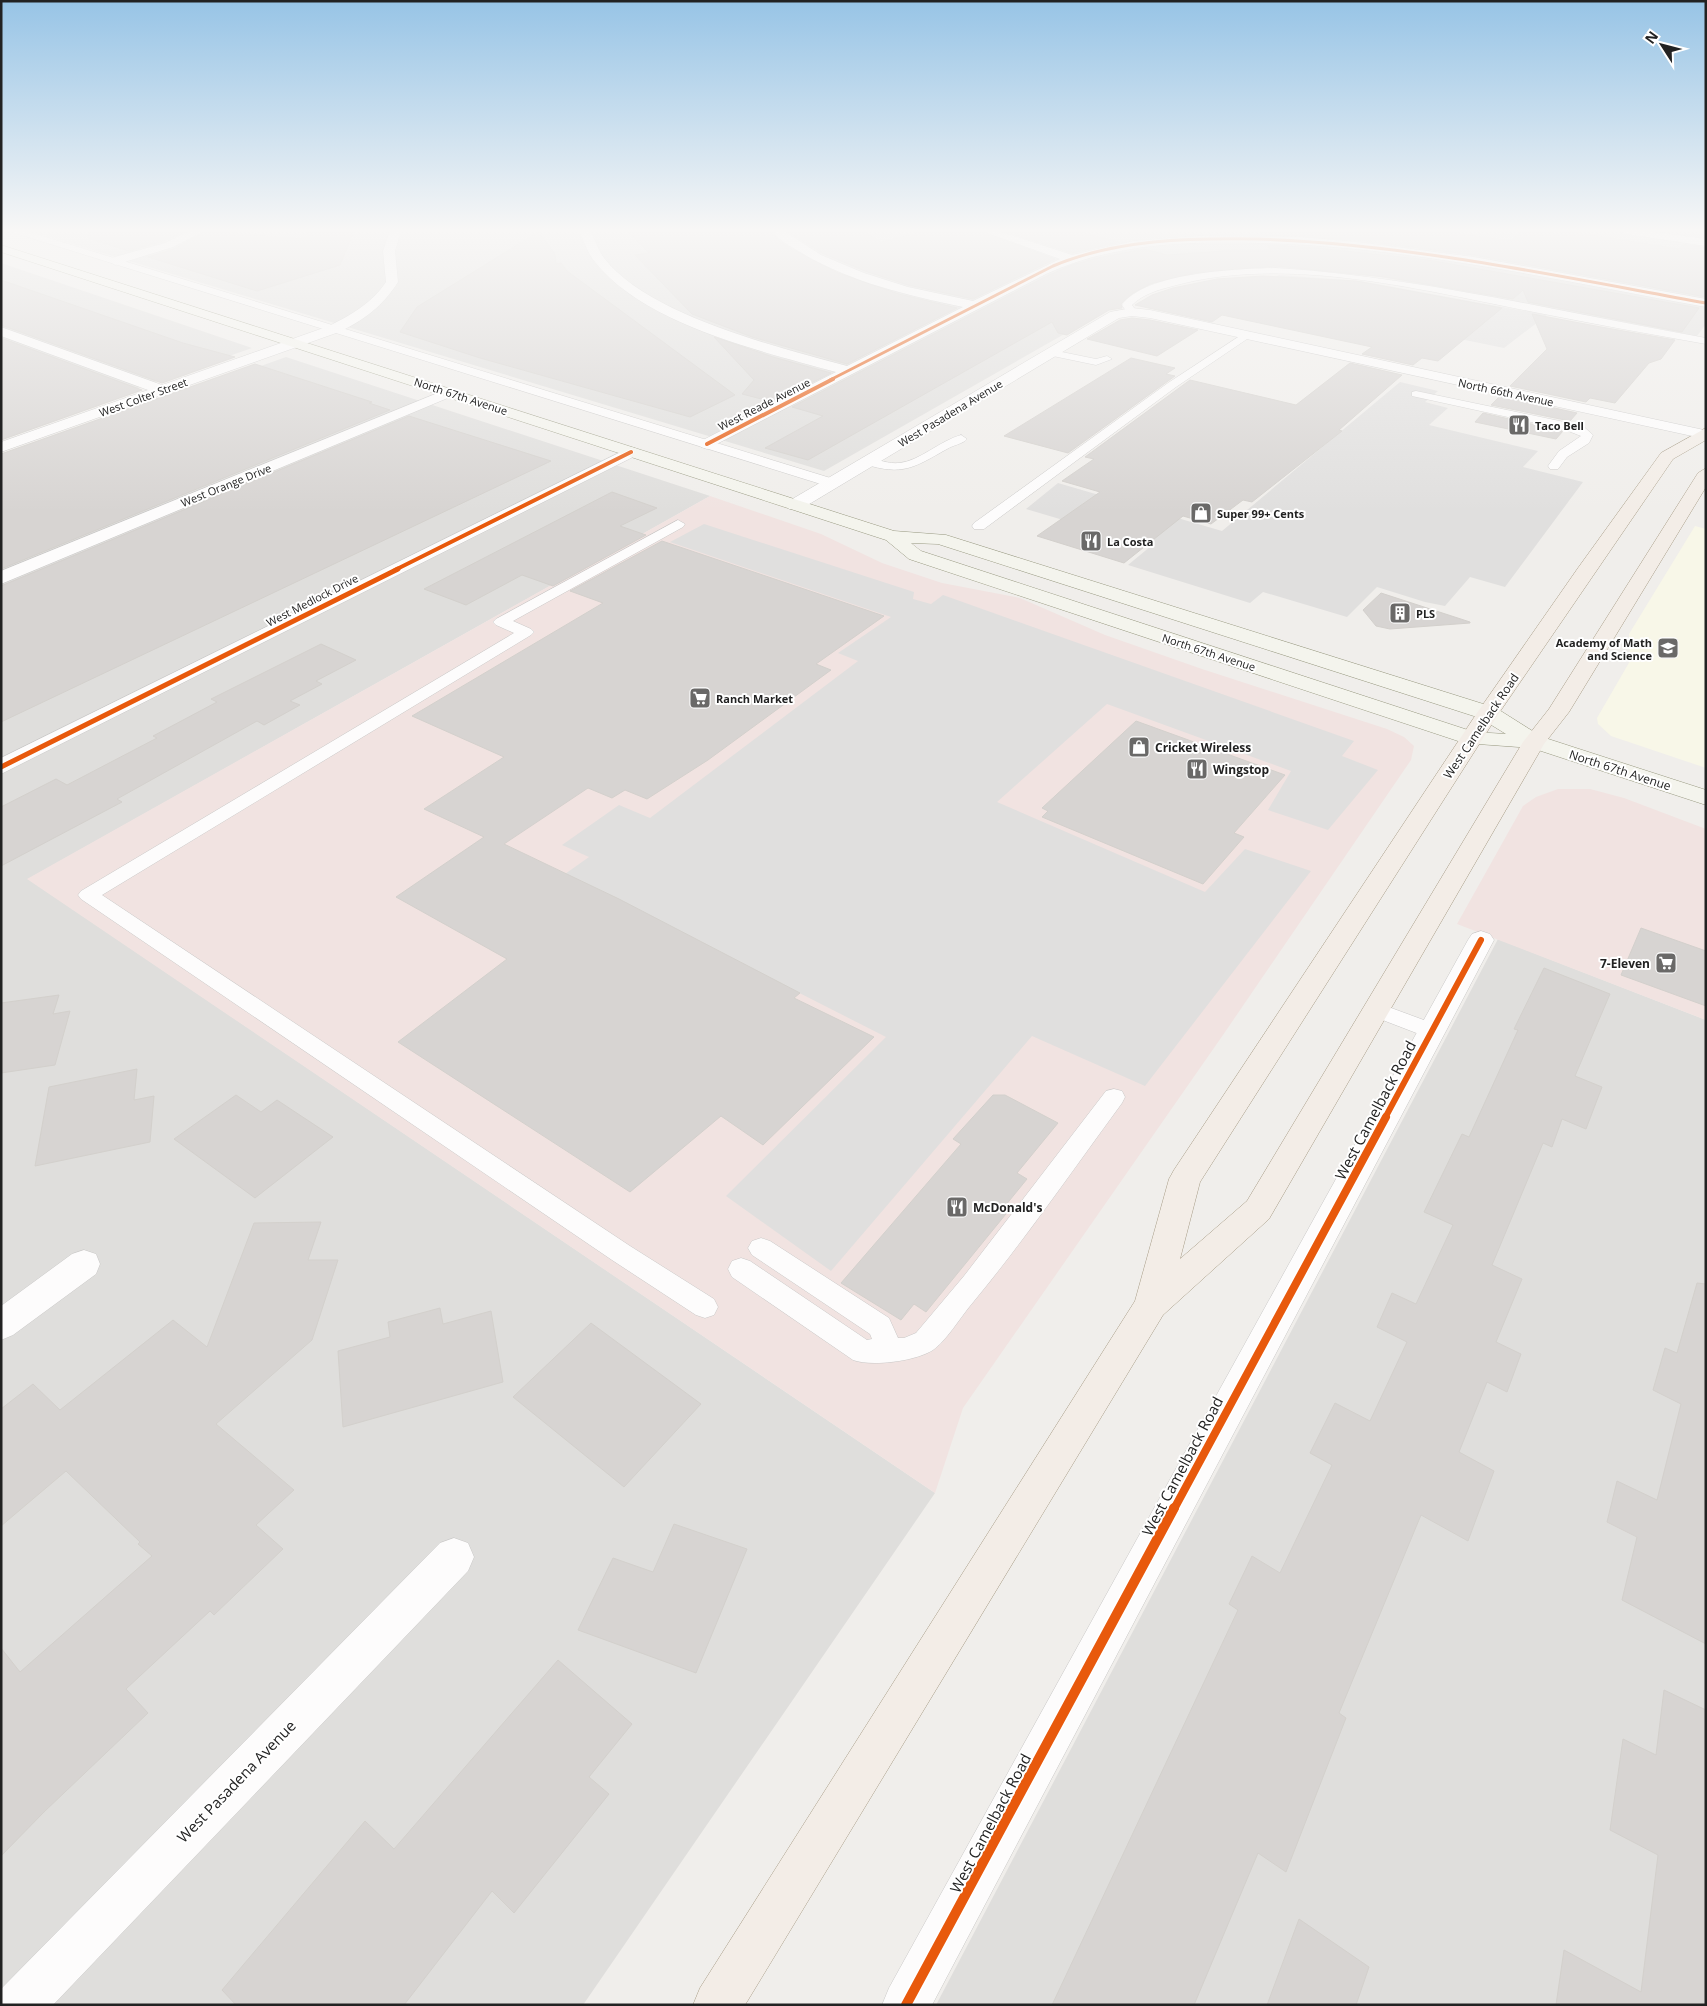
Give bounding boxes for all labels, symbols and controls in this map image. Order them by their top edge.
north arrow [1637,20,1687,70]
text: N [1640,27,1662,47]
street label: West Colter Street [97,374,189,420]
street label: North 67th Avenue [412,374,510,418]
street label: West Reade Avenue [715,374,813,434]
street label: North 66th Avenue [1457,375,1555,409]
street label: West Pasadena Avenue [895,376,1005,450]
restaurant icon: Taco Bell [1507,413,1531,437]
place label: Taco Bell [1535,418,1584,433]
street label: West Orange Drive [179,460,273,510]
shop icon: Super 99+ Cents [1189,501,1213,525]
place label: Super 99+ Cents [1217,506,1305,521]
restaurant icon: La Costa [1079,529,1103,553]
place label: La Costa [1107,534,1153,549]
street label: West Medlock Drive [263,570,361,630]
building icon: PLS [1388,601,1412,625]
place label: PLS [1416,606,1435,621]
street label: North 67th Avenue [1160,630,1258,674]
place label: Academy of Math and Science [1556,635,1652,663]
school or university icon: Academy of Math and Science [1656,636,1680,660]
street label: West Camelback Road [1439,670,1523,782]
supermarket icon: Ranch Market [688,686,712,710]
place label: Ranch Market [716,691,793,706]
shop icon: Cricket Wireless [1127,735,1151,759]
place label: Cricket Wireless [1155,739,1251,756]
street label: North 67th Avenue [1567,746,1673,795]
restaurant icon: Wingstop [1185,757,1209,781]
place label: Wingstop [1213,761,1270,778]
supermarket icon: 7-Eleven [1654,951,1678,975]
place label: 7-Eleven [1600,955,1650,972]
street label: West Camelback Road [1330,1037,1420,1183]
restaurant icon: McDonald's [945,1195,969,1219]
place label: McDonald's [973,1199,1042,1216]
street label: West Camelback Road [1137,1393,1227,1539]
street label: West Pasadena Avenue [172,1716,300,1846]
street label: West Camelback Road [945,1750,1035,1896]

